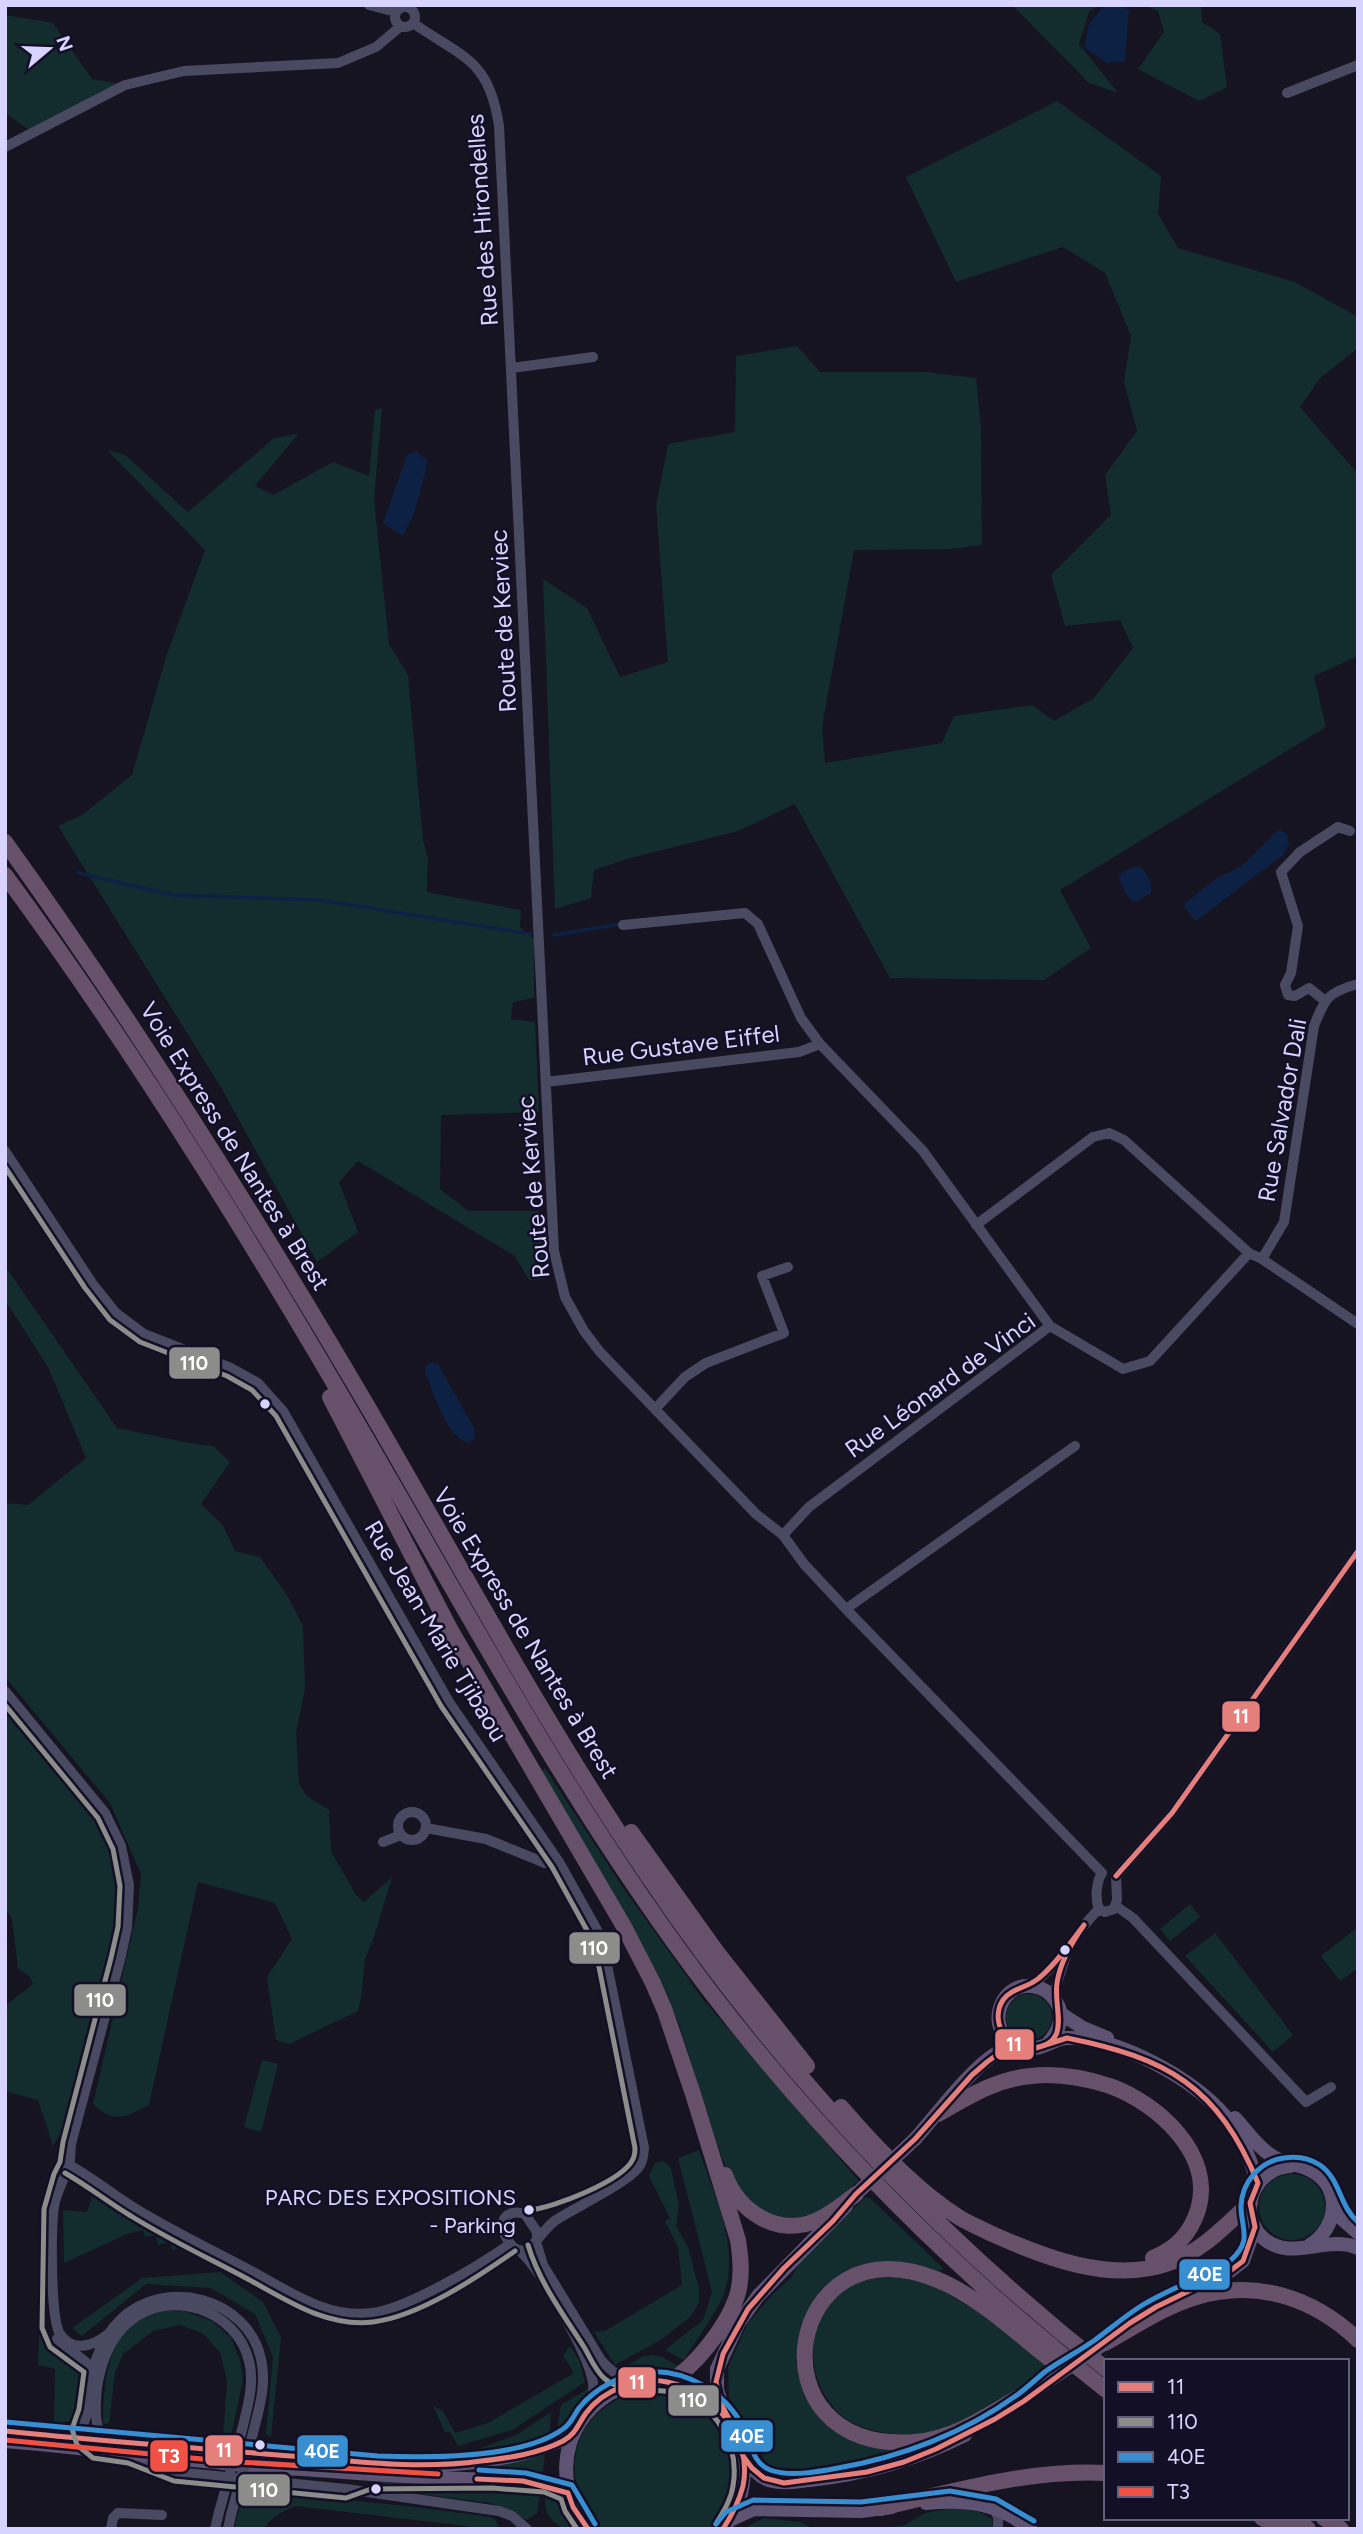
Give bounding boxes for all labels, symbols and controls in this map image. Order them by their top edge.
north arrow [14,14,84,84]
text: N [51,33,78,54]
street label: Rue des Hirondelles [460,113,504,327]
street label: Route de Kerviec [484,529,522,713]
street label: Voie Express de Nantes à Brest [134,997,336,1295]
street label: Rue Salvador Dali [1252,1016,1312,1204]
street label: Rue Gustave Eiffel [581,1019,781,1071]
street label: Route de Kerviec [511,1094,555,1280]
street label: Rue Léonard de Vinci [839,1306,1041,1464]
line badge: 110 [168,1346,221,1380]
text: 110 [180,1352,208,1375]
unlabelled marker [258,1397,272,1411]
street label: Voie Express de Nantes à Brest [427,1482,625,1784]
street label: Rue Jean-Marie Tjibaou [358,1515,514,1747]
line badge: 11 [1221,1700,1261,1733]
text: 11 [1233,1705,1249,1728]
line badge: 110 [568,1931,621,1965]
text: 110 [580,1937,608,1960]
unlabelled marker [1058,1943,1072,1957]
line badge: 110 [73,1983,127,2017]
text: 110 [86,1989,114,2012]
line badge: 11 [994,2028,1035,2061]
text: 11 [1006,2033,1022,2056]
place label: PARC DES EXPOSITIONS - Parking [265,2184,516,2239]
marker: PARC DES EXPOSITIONS - Parking [522,2203,536,2217]
line badge: 40E [1178,2258,1231,2291]
text: 40E [1187,2263,1223,2286]
legend [1104,2359,1349,2520]
line badge: 11 [617,2366,657,2399]
text: 11 [629,2371,645,2394]
text: 11 [1167,2374,1184,2399]
line badge: 110 [667,2384,720,2417]
text: 110 [679,2389,707,2412]
text: 110 [1167,2409,1198,2434]
line badge: 40E [720,2419,774,2453]
text: 40E [729,2425,765,2448]
line badge: 11 [204,2434,244,2467]
line badge: 40E [296,2434,349,2468]
unlabelled marker [253,2438,267,2452]
line badge: T3 [149,2439,189,2473]
text: 11 [216,2439,232,2462]
text: 40E [304,2440,340,2463]
text: 40E [1167,2444,1206,2469]
text: T3 [158,2445,180,2468]
line badge: 110 [237,2473,291,2507]
text: 110 [250,2479,278,2502]
text: T3 [1167,2479,1190,2504]
unlabelled marker [369,2482,383,2496]

